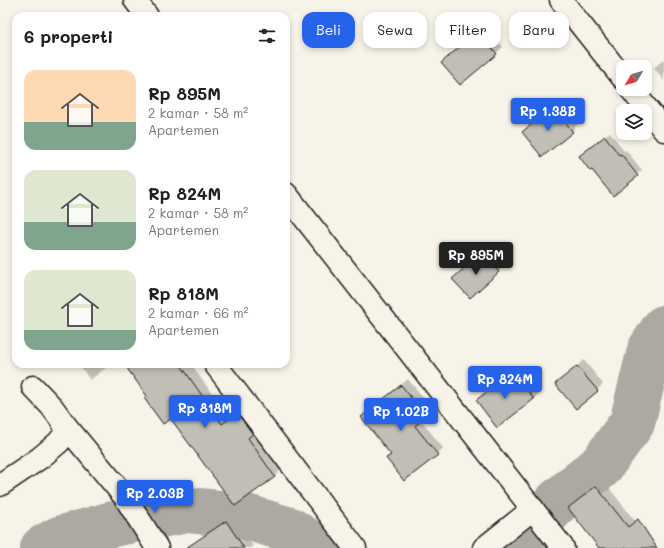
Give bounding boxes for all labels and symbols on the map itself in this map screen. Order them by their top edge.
north arrow [616,60,652,96]
pin: Rp 1.38B [507,98,589,132]
pin: Rp 895M [439,242,513,276]
pin: Rp 824M [468,366,542,400]
pin: Rp 818M [168,395,242,429]
pin: Rp 1.02B [360,398,442,432]
pin: Rp 2.03B [114,480,196,514]

